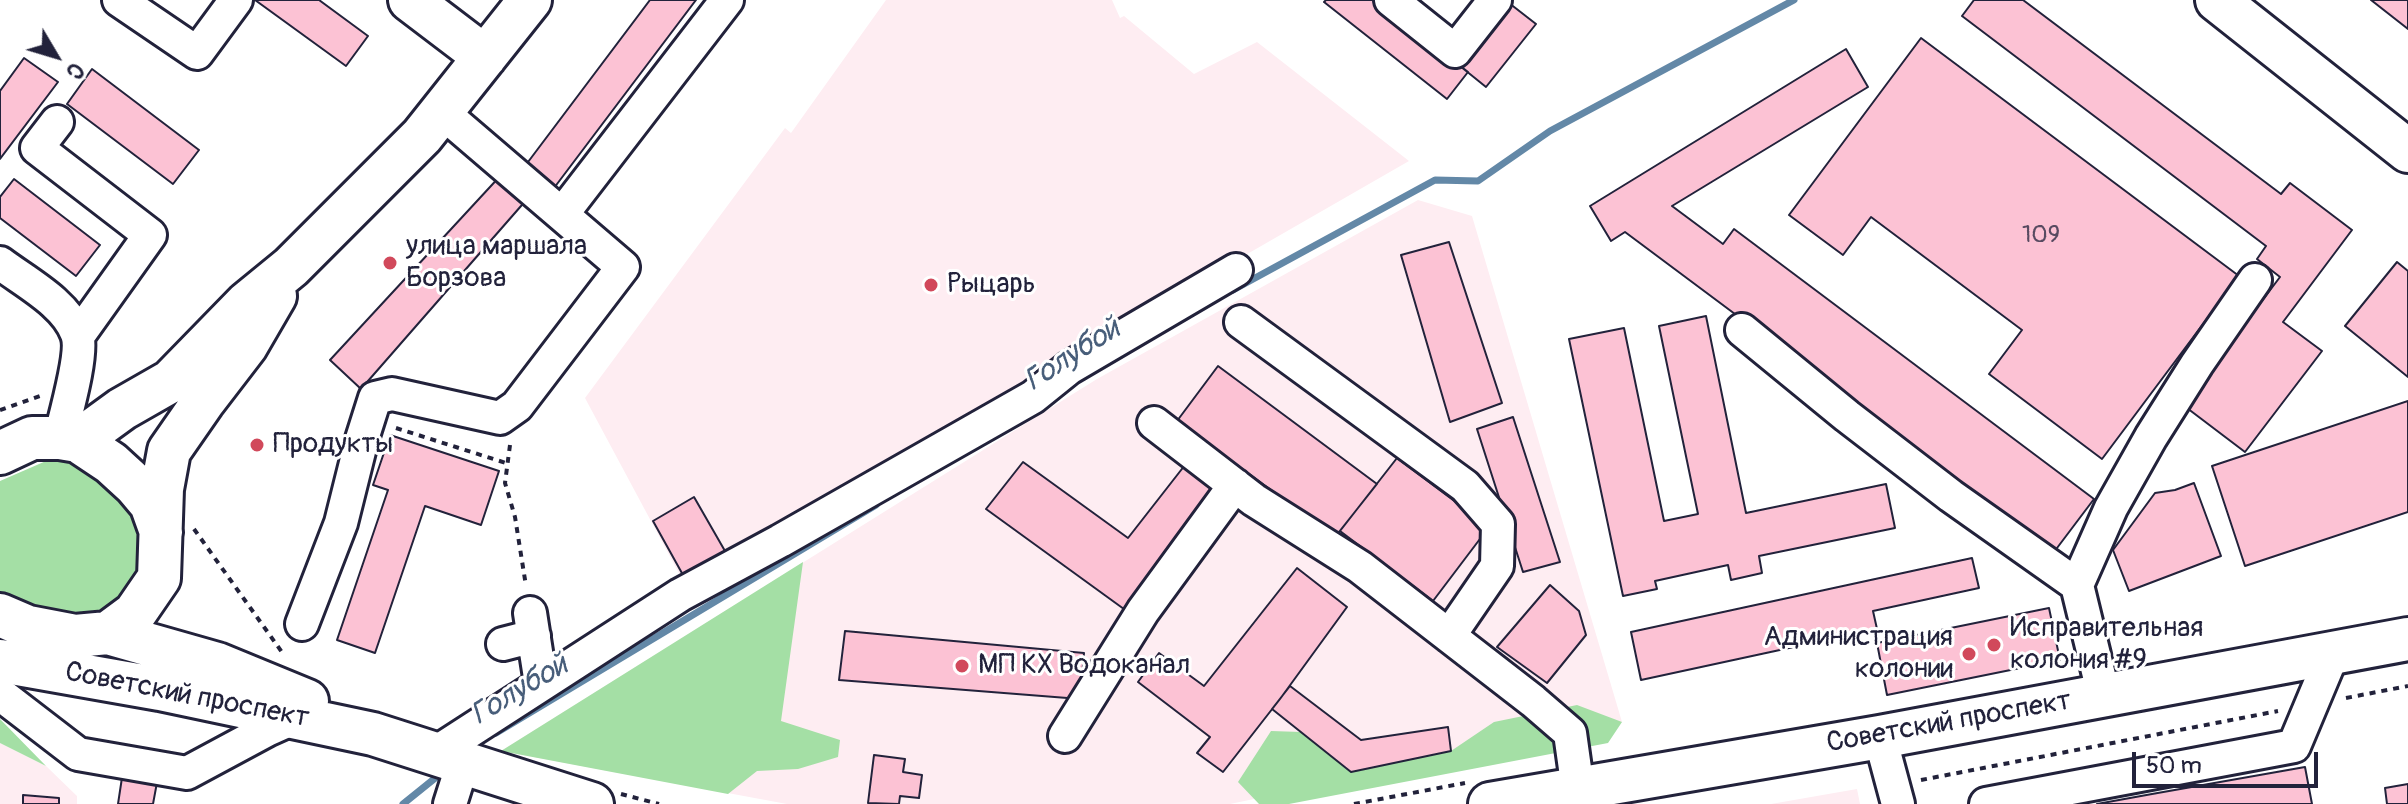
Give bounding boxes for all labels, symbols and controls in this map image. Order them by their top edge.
north arrow [16,16,96,96]
text: С [60,57,90,85]
house number: 109 [2022,222,2060,250]
place label: улица маршала Борзова [406,230,587,296]
marker: улица маршала Борзова [381,254,399,272]
place label: Рыцарь [947,268,1036,302]
marker: Рыцарь [922,276,940,294]
water label: Голубой [1018,312,1128,400]
place label: Продукты [273,428,393,462]
marker: Продукты [248,436,266,454]
place label: Исправительная колония #9 [2010,612,2203,678]
place label: Администрация колонии [1764,621,1953,687]
marker: Исправительная колония #9 [1985,636,2003,654]
marker: Администрация колонии [1960,645,1978,663]
water label: Голубой [465,648,575,734]
place label: МП КХ Водоканал [978,649,1190,683]
street label: Советский проспект [62,656,312,736]
marker: МП КХ Водоканал [953,657,971,675]
street label: Советский проспект [1824,685,2074,761]
scale bar [2136,736,2322,786]
text: 50 m [2146,751,2202,780]

